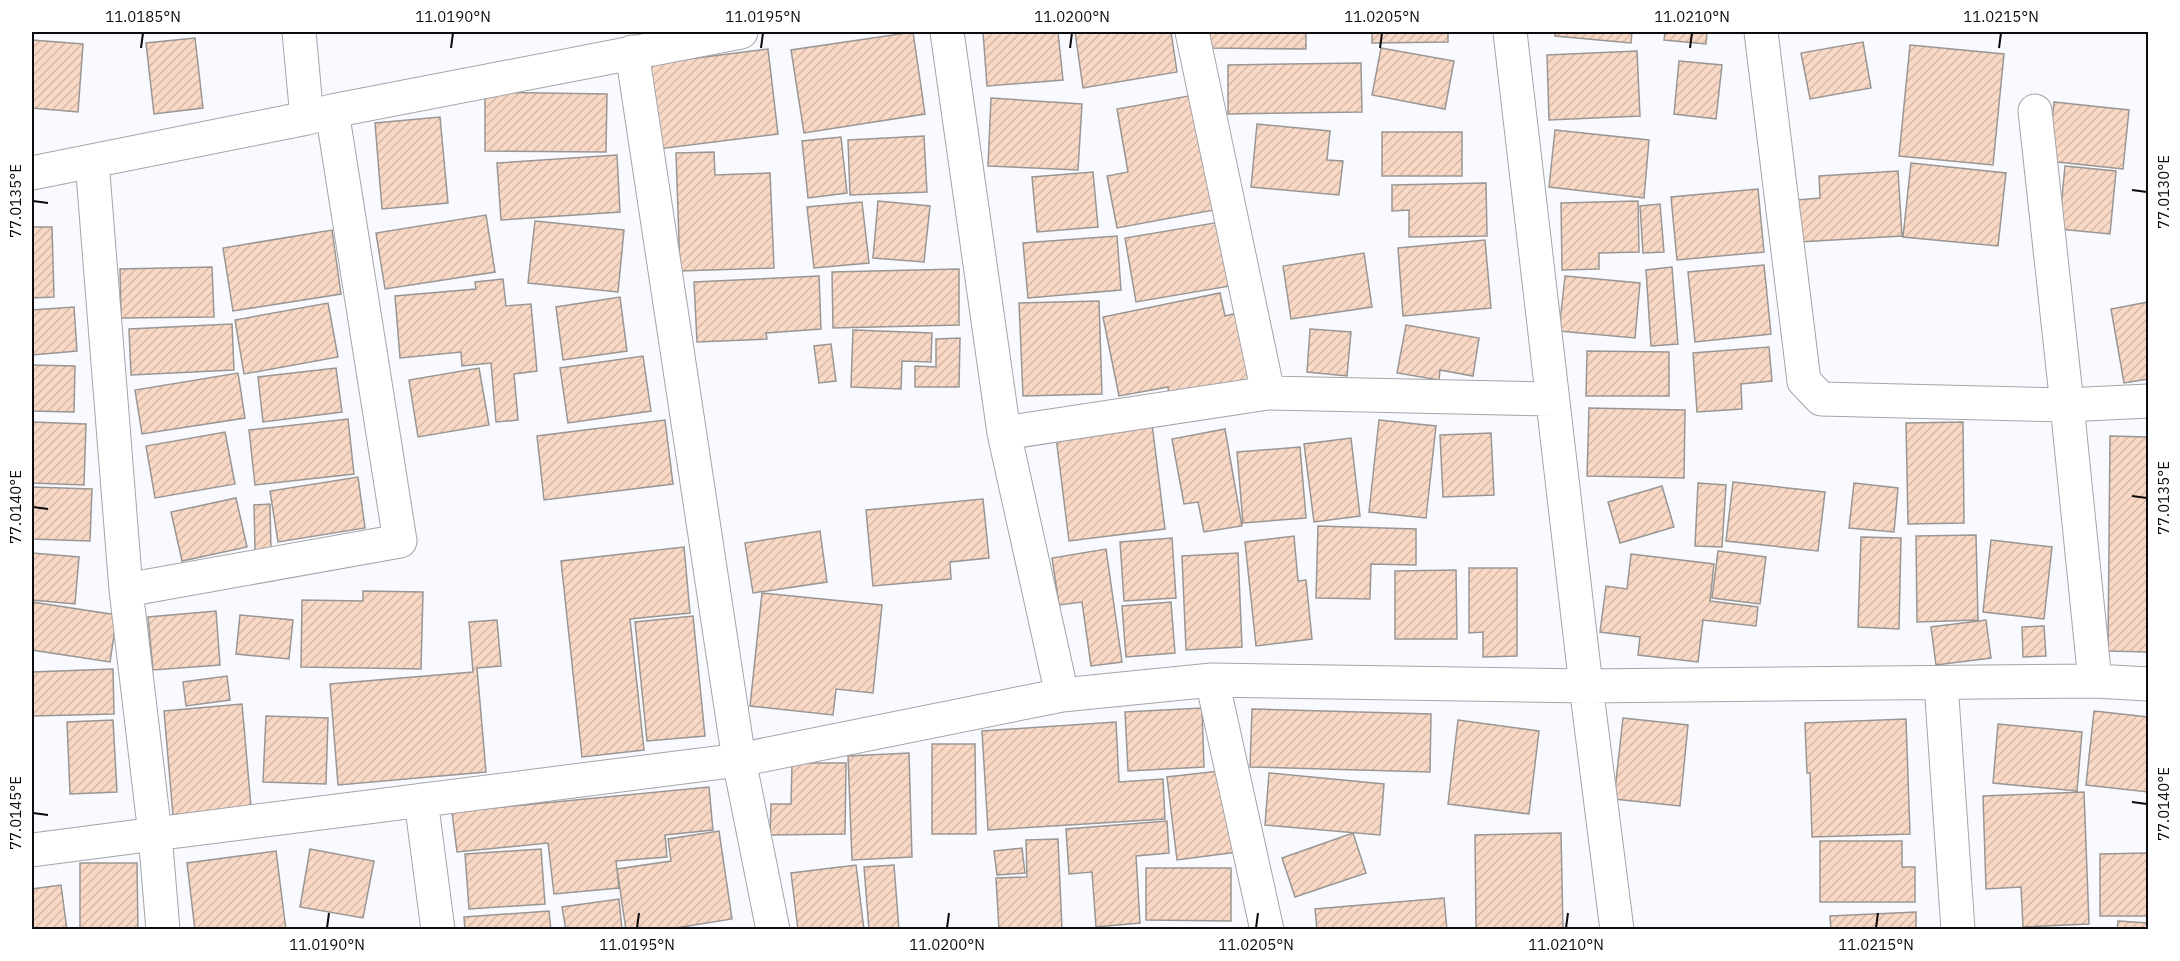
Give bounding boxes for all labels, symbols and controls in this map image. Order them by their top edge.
text: 11.0185°N [105,7,181,26]
text: 11.0190°N [415,7,491,26]
text: 11.0195°N [725,7,801,26]
text: 11.0200°N [1034,7,1110,26]
text: 11.0205°N [1344,7,1420,26]
text: 11.0210°N [1654,7,1730,26]
text: 11.0215°N [1963,7,2039,26]
text: 77.0130°E [2154,155,2173,229]
text: 77.0135°E [6,164,25,238]
text: 77.0135°E [2154,461,2173,535]
text: 77.0140°E [6,470,25,544]
text: 77.0140°E [2154,767,2173,841]
text: 77.0145°E [6,776,25,850]
text: 11.0190°N [289,935,365,954]
text: 11.0195°N [599,935,675,954]
text: 11.0200°N [909,935,985,954]
text: 11.0205°N [1218,935,1294,954]
text: 11.0210°N [1528,935,1604,954]
text: 11.0215°N [1838,935,1914,954]

